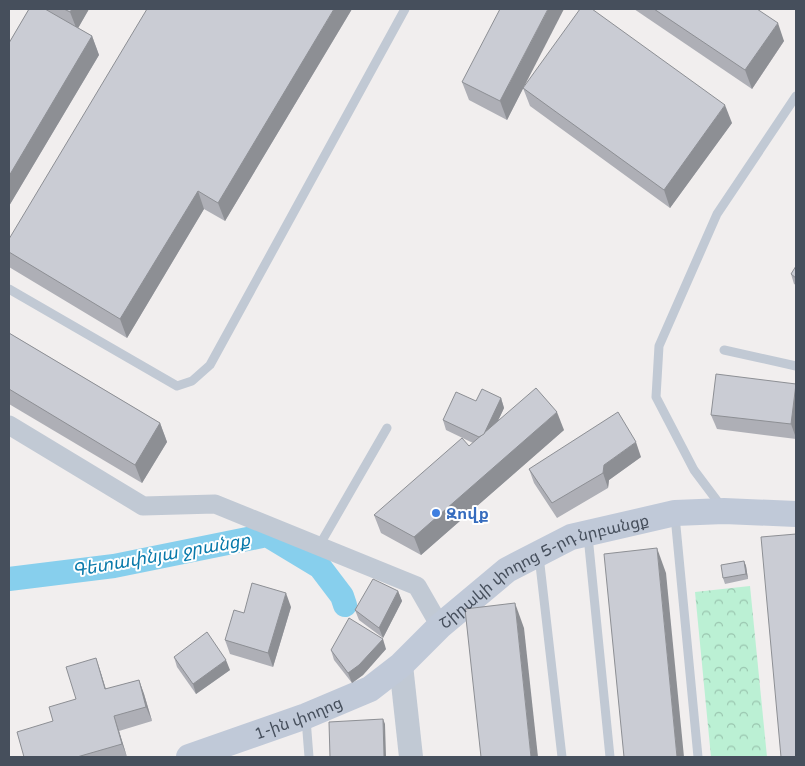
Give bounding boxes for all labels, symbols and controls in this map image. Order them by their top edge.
place label: Զովք [446,504,489,524]
marker: Զովք [430,507,442,519]
street label: Շիրակի փողոց 5-րդ նրբանցք [435,510,651,633]
water label: Գետափնյա ջրանցք [70,528,253,581]
street label: 1-ին փողոց [252,693,346,744]

